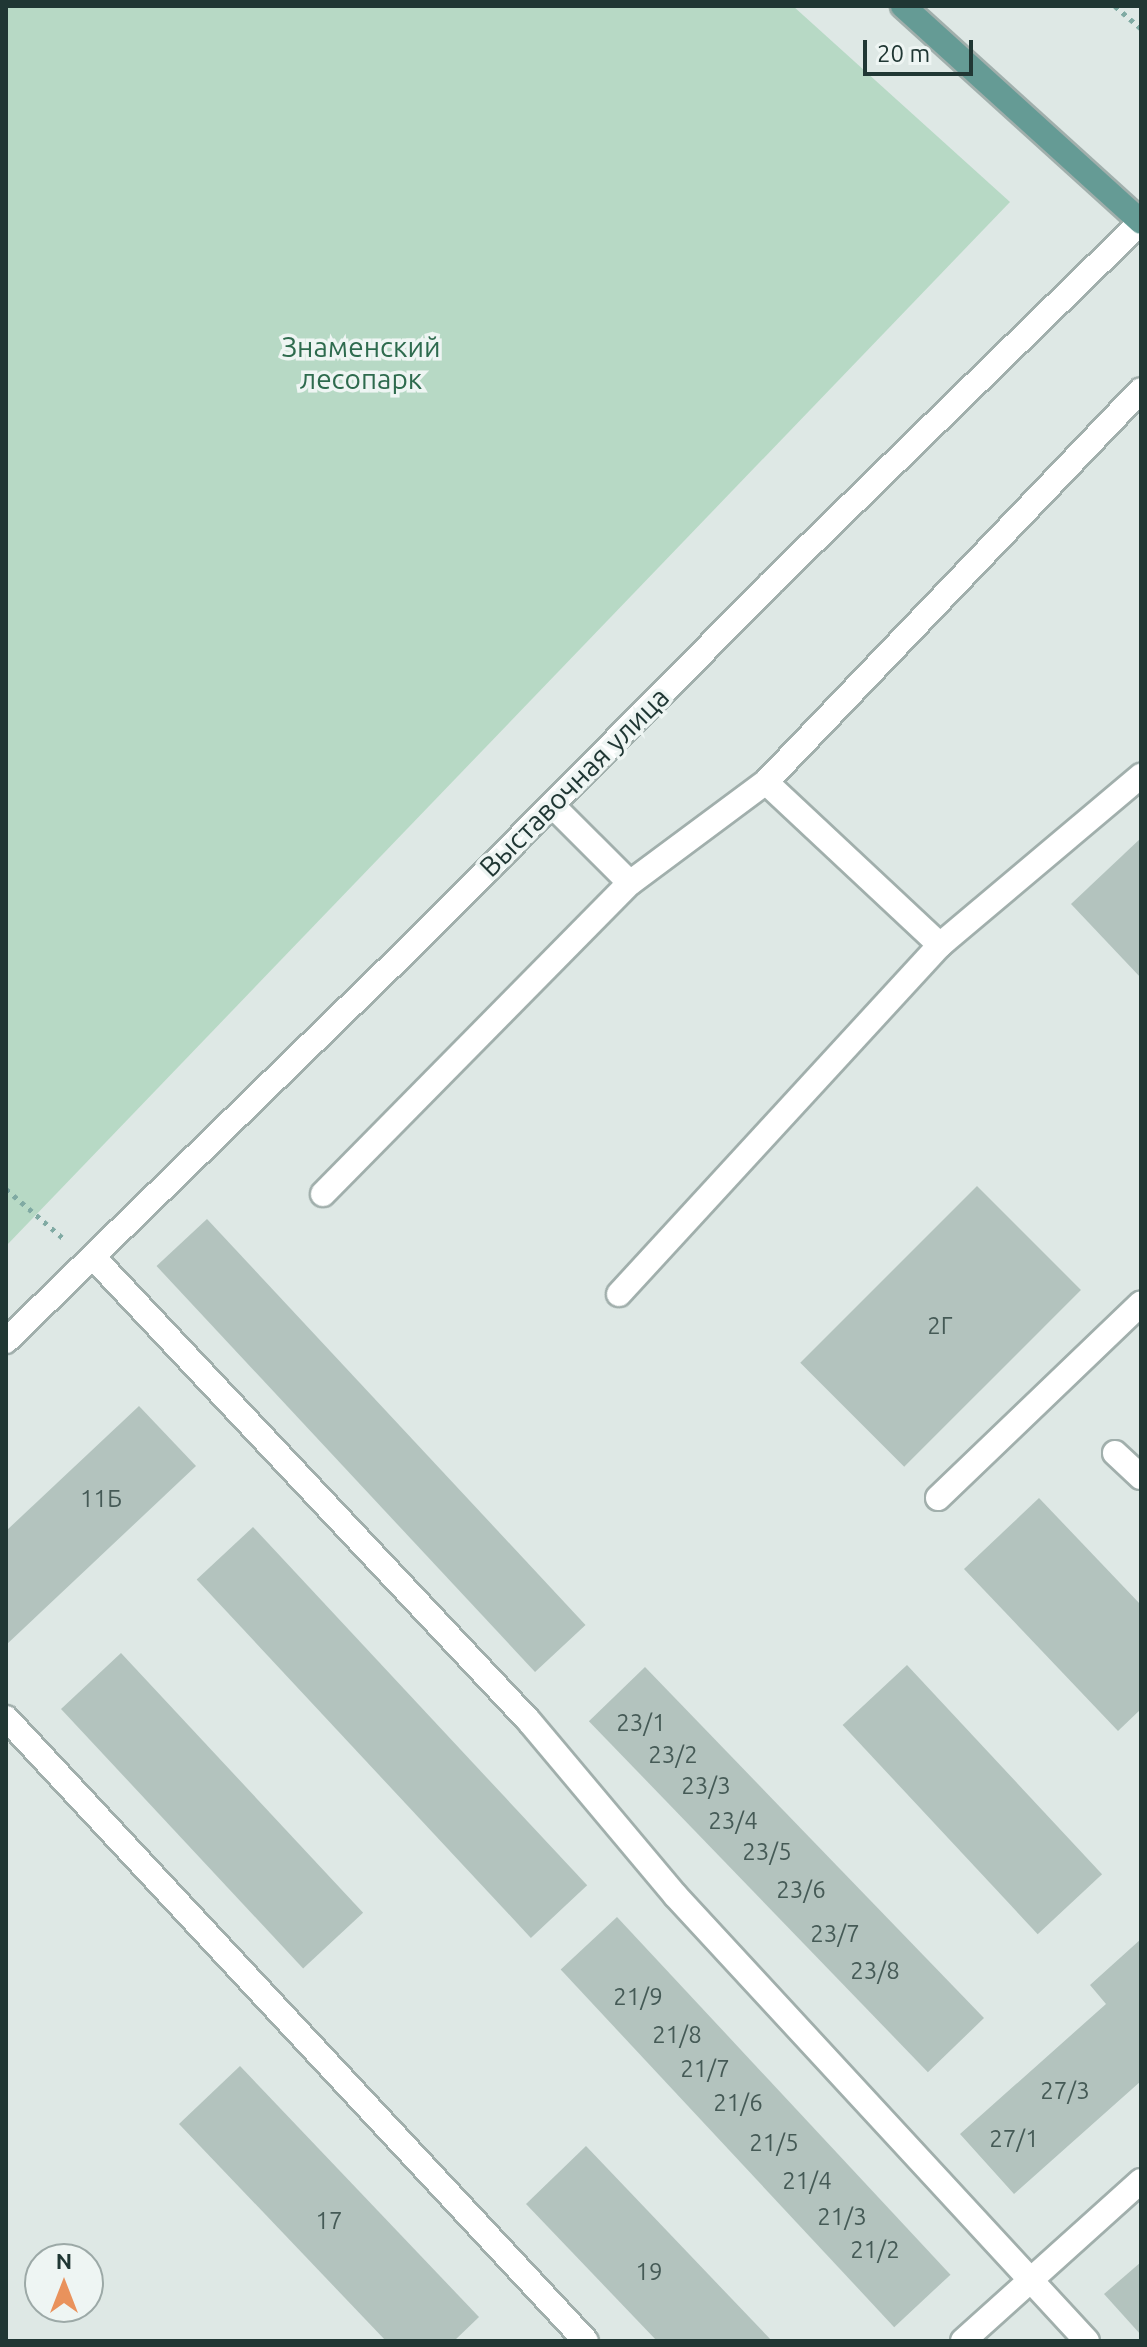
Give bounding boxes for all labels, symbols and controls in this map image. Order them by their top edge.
scale bar [867,24,977,74]
text: 20 m [877,40,930,67]
park label: Знаменский лесопарк [281,330,441,396]
street label: Выставочная улица [472,680,676,884]
house number: 2Г [927,1312,953,1340]
house number: 11Б [80,1485,122,1513]
house number: 23/1 [616,1709,666,1737]
house number: 23/2 [648,1741,698,1769]
house number: 23/3 [681,1772,731,1800]
house number: 23/4 [708,1807,758,1835]
house number: 23/5 [742,1838,792,1866]
house number: 23/6 [776,1876,826,1904]
house number: 23/7 [810,1920,860,1948]
house number: 23/8 [850,1957,900,1985]
house number: 21/9 [613,1983,663,2011]
house number: 21/8 [652,2021,702,2049]
house number: 21/7 [680,2055,730,2083]
house number: 27/3 [1040,2077,1090,2105]
house number: 21/6 [713,2089,763,2117]
house number: 27/1 [989,2125,1039,2153]
house number: 21/5 [749,2129,799,2157]
house number: 21/4 [782,2167,832,2195]
house number: 21/3 [817,2203,867,2231]
house number: 17 [315,2207,343,2235]
house number: 21/2 [850,2236,900,2264]
north arrow [24,2243,104,2323]
text: N [56,2248,72,2273]
house number: 19 [635,2258,663,2286]

